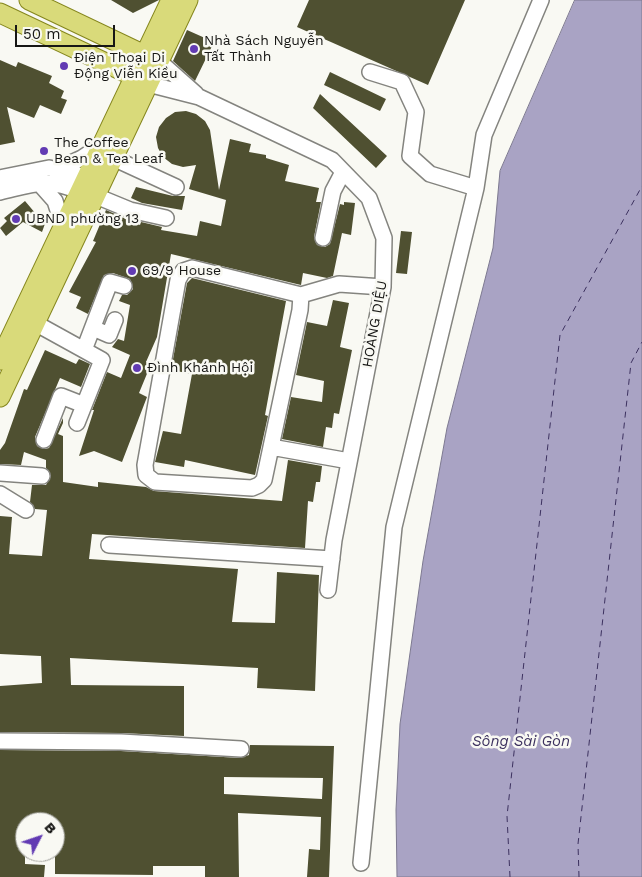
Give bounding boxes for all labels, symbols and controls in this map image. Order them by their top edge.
scale bar [18,15,118,47]
text: 50 m [23,25,60,43]
place label: Nhà Sách Nguyễn Tất Thành [204,33,324,65]
marker: Nhà Sách Nguyễn Tất Thành [188,43,200,55]
place label: Điện Thoại Di Động Viễn Kiều [74,50,178,82]
marker: Điện Thoại Di Động Viễn Kiều [58,60,70,72]
place label: The Coffee Bean & Tea Leaf [54,135,163,168]
marker: The Coffee Bean & Tea Leaf [38,145,50,157]
place label: UBND phường 13 [26,211,139,227]
marker: UBND phường 13 [10,213,22,225]
place label: 69/9 House [142,263,221,279]
marker: 69/9 House [126,265,138,277]
street label: HOÀNG DIỆU [359,279,391,369]
place label: Đình Khánh Hội [147,360,253,376]
marker: Đình Khánh Hội [131,362,143,374]
water label: Sông Sài Gòn [472,733,570,751]
north arrow [15,812,65,862]
text: B [41,819,60,837]

